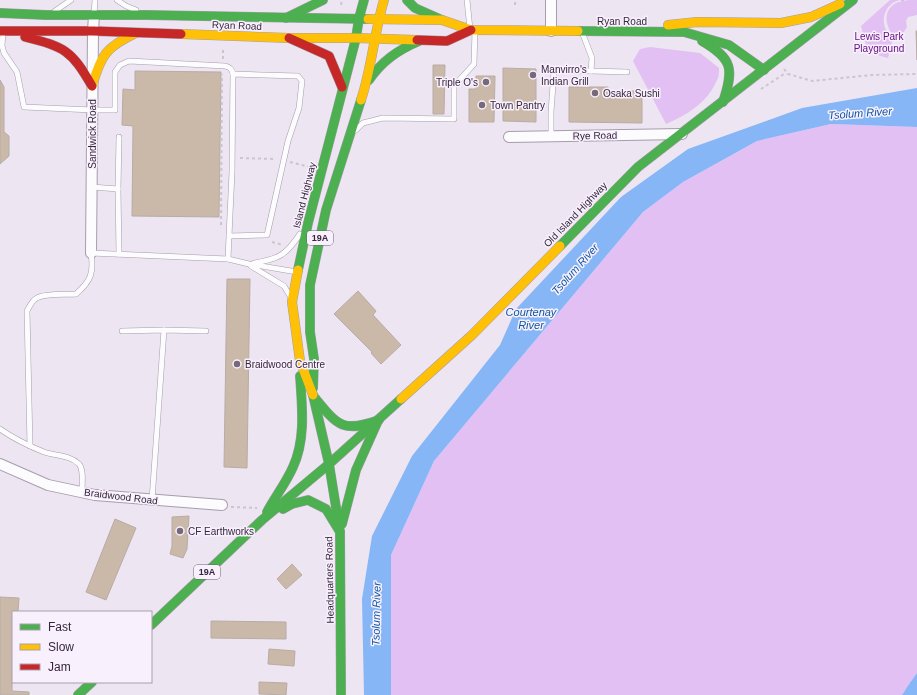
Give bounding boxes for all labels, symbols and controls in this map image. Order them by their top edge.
street label: Ryan Road [597,16,647,27]
street label: Ryan Road [212,19,262,32]
park label: Lewis Park Playground [854,31,904,54]
place label: Manvirro's Indian Grill [541,64,589,87]
marker: Manvirro's Indian Grill [528,70,538,80]
place label: Triple O's [436,77,478,88]
marker: Triple O's [481,77,491,87]
marker: Osaka Sushi [590,88,600,98]
place label: Osaka Sushi [603,88,660,99]
street label: Sandwick Road [87,99,98,169]
marker: Town Pantry [477,100,487,110]
place label: Town Pantry [490,100,545,111]
water label: Tsolum River [828,105,894,121]
street label: Rye Road [573,130,617,141]
street label: Island Highway [291,161,318,229]
street label: Old Island Highway [541,180,609,249]
road number: 19A [307,231,333,245]
water label: Tsolum River [549,240,602,297]
water label: Courtenay River [506,306,558,331]
marker: Braidwood Centre [232,359,242,369]
place label: Braidwood Centre [245,359,325,370]
street label: Braidwood Road [84,487,158,506]
marker: CF Earthworks [175,526,185,536]
place label: CF Earthworks [188,526,254,537]
street label: Headquarters Road [323,536,336,624]
road number: 19A [194,565,220,579]
water label: Tsolum River [369,581,383,646]
legend [12,611,152,683]
text: Fast [48,620,72,634]
text: Slow [48,640,74,654]
text: Jam [48,660,71,674]

